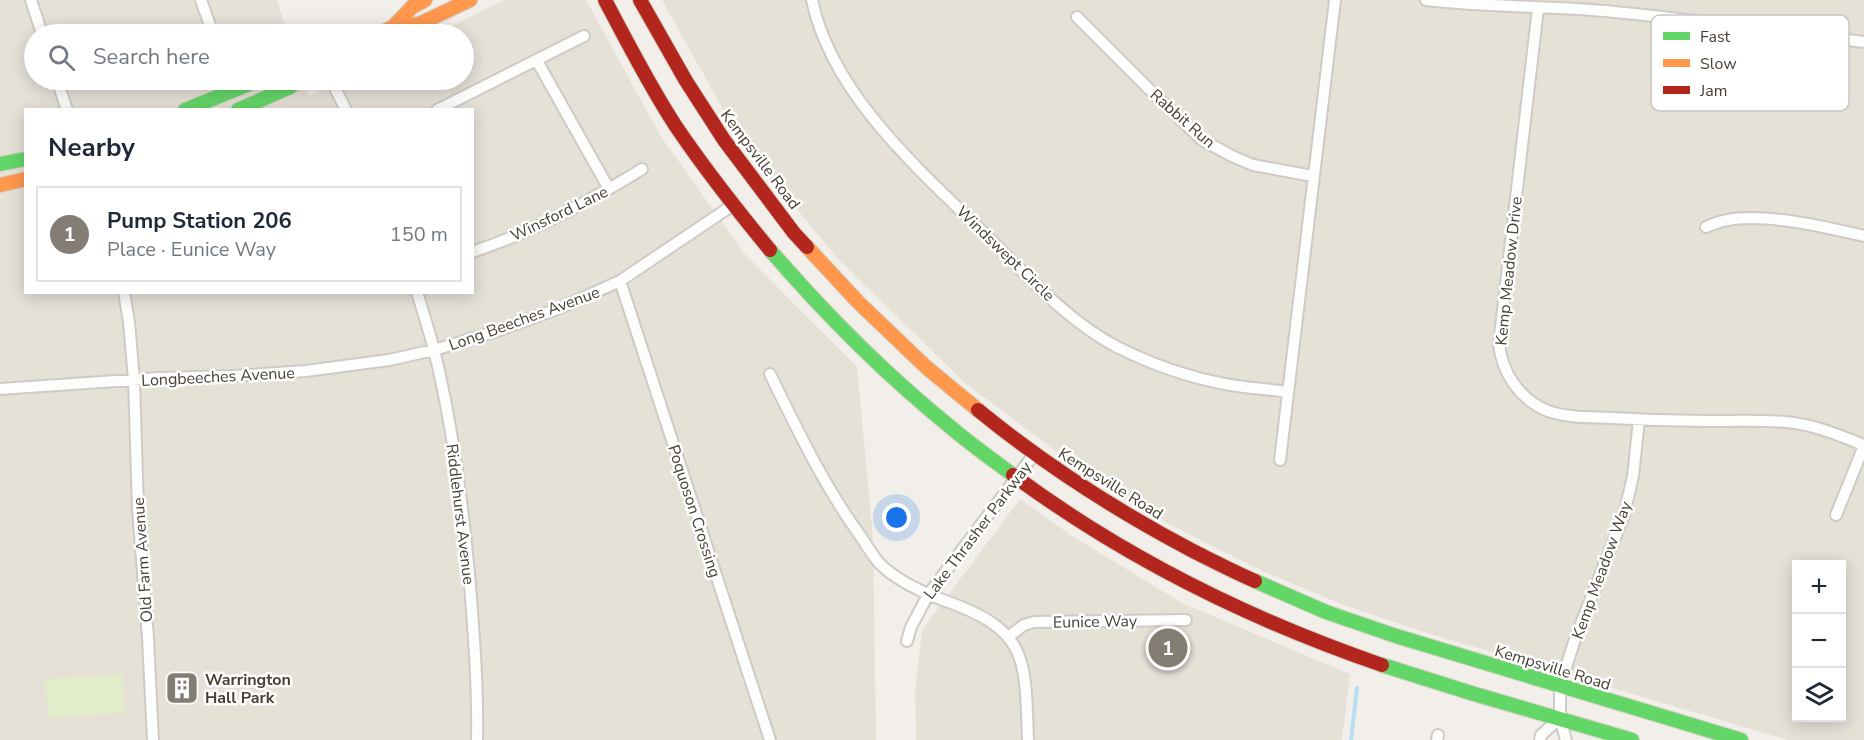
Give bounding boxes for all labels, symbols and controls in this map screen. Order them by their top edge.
legend [1651,15,1849,111]
search box [24,24,474,90]
text: Fast [1700,26,1731,48]
icon: search [45,41,78,74]
text: Search here [93,42,210,72]
text: Slow [1700,53,1737,75]
text: Jam [1699,80,1727,102]
street label: Rabbit Run [1145,84,1220,153]
street label: Kempsville Road [715,105,805,214]
text: Nearby [48,130,135,165]
street label: Winsford Lane [507,181,612,247]
street label: Kemp Meadow Drive [1490,195,1528,347]
street label: Windswept Circle [951,201,1059,306]
text: Pump Station 206 [107,206,292,236]
text: 1 [64,221,76,248]
text: 150 m [390,221,448,248]
text: Place · Eunice Way [107,236,276,263]
street label: Long Beeches Avenue [446,281,603,357]
street label: Longbeeches Avenue [141,362,295,392]
street label: Riddlehurst Avenue [440,442,480,586]
street label: Poquoson Crossing [662,442,726,581]
street label: Kempsville Road [1054,443,1167,525]
street label: Lake Thrasher Parkway [919,457,1037,604]
street label: Old Farm Avenue [128,497,158,623]
street label: Kemp Meadow Way [1567,498,1637,642]
your location [882,503,911,532]
map controls [1792,560,1846,722]
button: + [1792,560,1846,614]
street label: Eunice Way [1053,610,1138,634]
button: − [1792,614,1846,668]
pin: 1 [1148,626,1188,670]
street label: Kempsville Road [1492,640,1613,696]
button: layers [1792,668,1846,722]
place label: Warrington Hall Park [205,669,291,709]
building icon: Warrington Hall Park [164,670,200,706]

